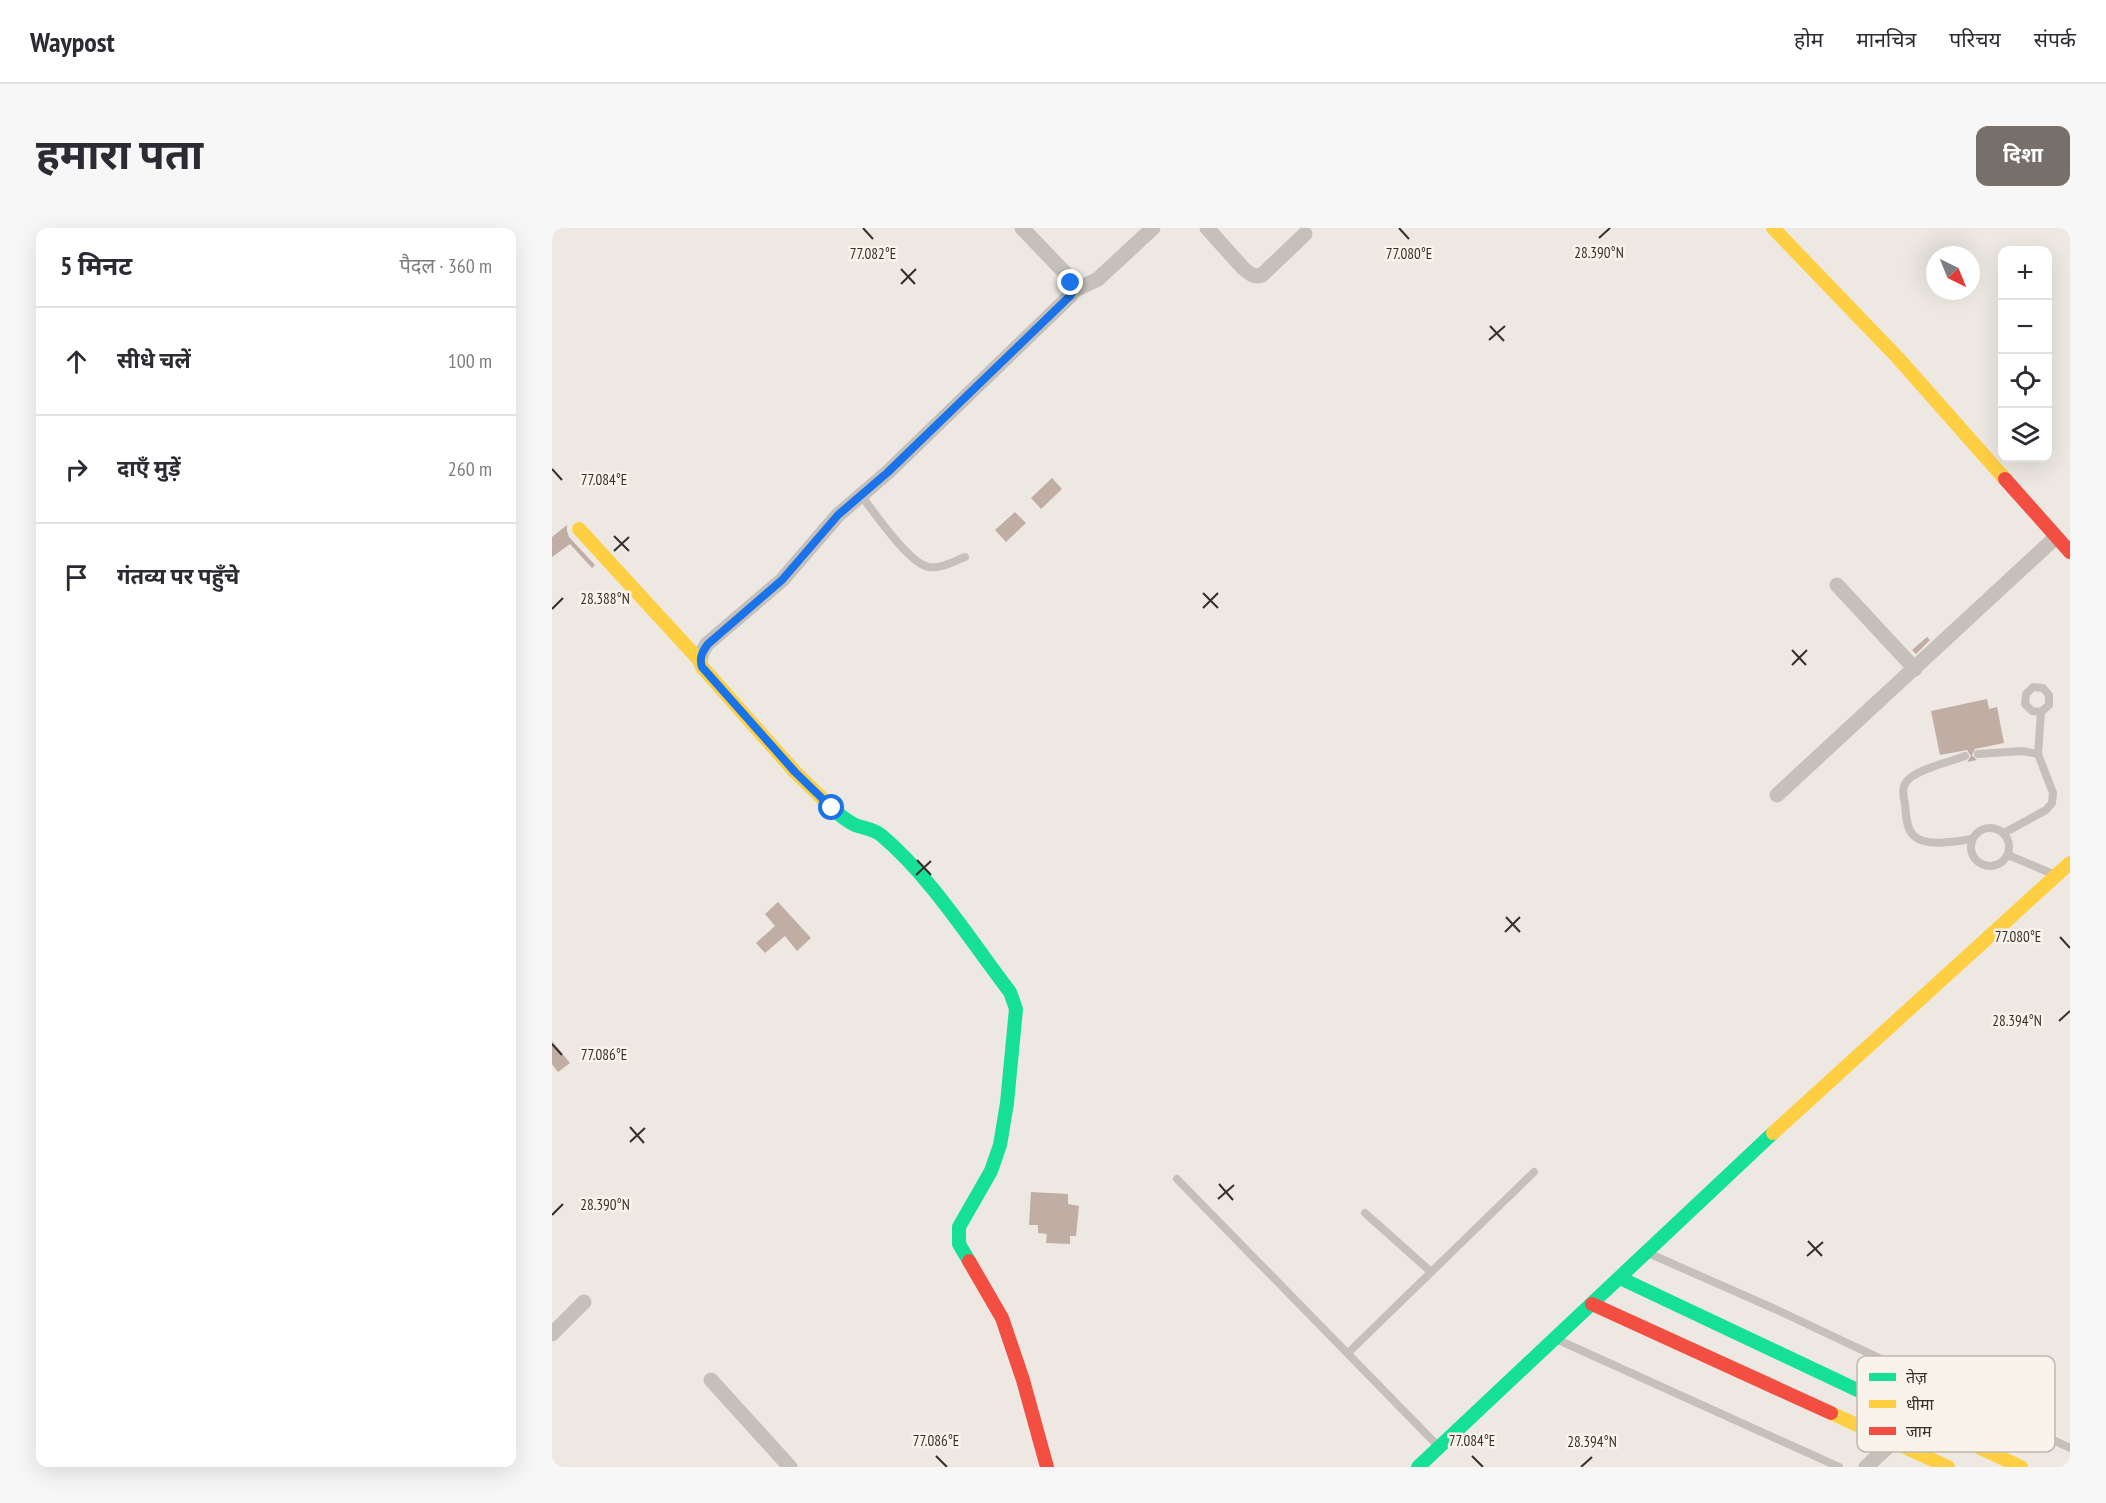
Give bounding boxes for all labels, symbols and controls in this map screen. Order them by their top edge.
text: Waypost [30,23,115,60]
text: होम [1794,26,1823,53]
text: मानचित्र [1856,26,1916,53]
text: परिचय [1949,26,2001,53]
text: संपर्क [2034,26,2076,53]
text: हमारा पता [36,126,203,181]
button: दिशा [1976,126,2070,186]
text: 28.390°N [1574,243,1624,262]
text: 77.082°E [850,244,896,263]
text: 77.080°E [1386,244,1432,263]
north arrow [1926,246,1980,300]
map controls [1998,246,2052,462]
button: + [1998,246,2052,300]
text: 5 मिनट [60,249,132,282]
text: पैदल · 360 m [399,253,492,279]
route end [1057,269,1083,295]
button: − [1998,300,2052,354]
icon: ahead [60,345,93,378]
text: सीधे चलें [117,346,191,374]
text: 100 m [448,348,492,374]
button: locate [1998,354,2052,408]
button: layers [1998,408,2052,462]
icon: right [60,453,93,486]
text: दाएँ मुड़ें [117,454,181,482]
text: 260 m [448,456,492,482]
text: 77.084°E [581,470,627,489]
icon: arrive [60,561,93,594]
text: गंतव्य पर पहुँचे [117,562,239,590]
text: 28.388°N [580,589,630,608]
route start [818,794,844,820]
text: 77.080°E [1995,927,2041,946]
text: 28.394°N [1992,1011,2042,1030]
text: 77.086°E [581,1045,627,1064]
text: 28.390°N [580,1195,630,1214]
legend [1857,1356,2055,1452]
text: तेज़ [1906,1367,1928,1387]
text: धीमा [1906,1394,1935,1414]
text: जाम [1906,1421,1932,1441]
text: 77.086°E [913,1431,959,1450]
text: 77.084°E [1449,1431,1495,1450]
text: 28.394°N [1567,1432,1617,1451]

